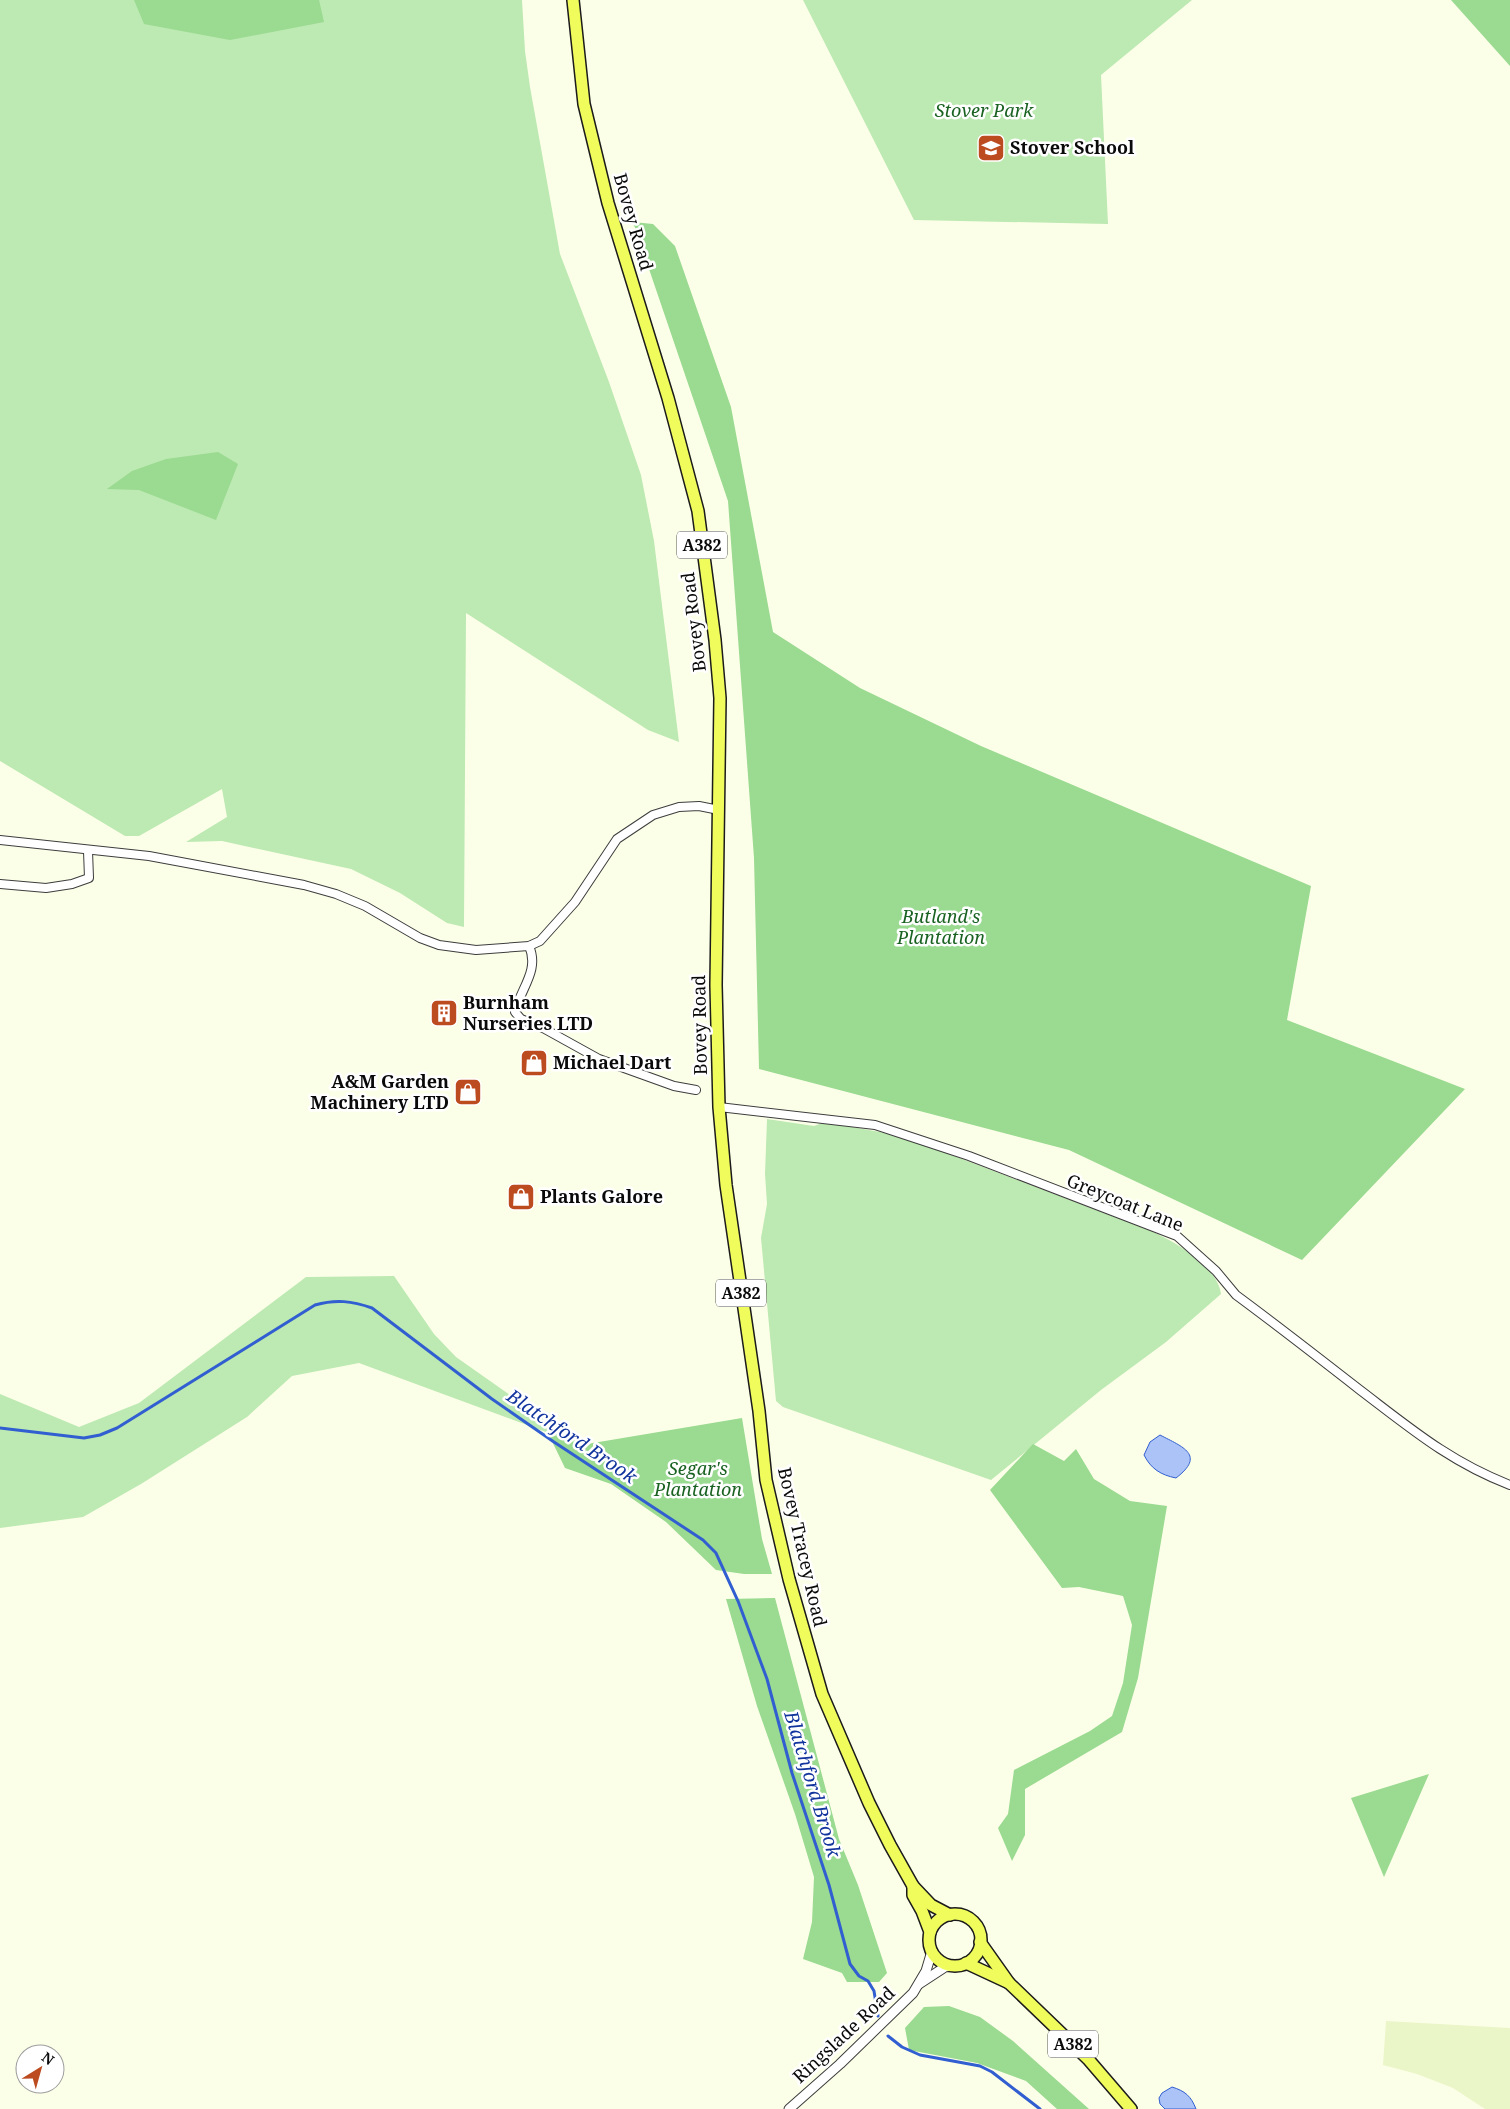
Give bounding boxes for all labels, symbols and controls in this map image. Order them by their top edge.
park label: Stover Park [935,98,1034,122]
school or university icon: Stover School [976,133,1006,163]
place label: Stover School [1010,135,1135,159]
street label: Bovey Road [609,170,659,273]
road number: A382 [677,532,727,558]
street label: Bovey Road [675,571,711,673]
park label: Butland's Plantation [896,904,985,949]
street label: Bovey Road [686,975,712,1075]
place label: Burnham Nurseries LTD [463,990,593,1035]
building icon: Burnham Nurseries LTD [429,998,459,1028]
shop icon: Michael Dart [519,1048,549,1078]
place label: Michael Dart [553,1050,671,1074]
place label: A&M Garden Machinery LTD [310,1069,449,1114]
shop icon: A&M Garden Machinery LTD [453,1077,483,1107]
street label: Greycoat Lane [1063,1168,1187,1236]
shop icon: Plants Galore [506,1182,536,1212]
place label: Plants Galore [540,1184,663,1208]
road number: A382 [716,1280,766,1306]
water label: Blatchford Brook [501,1382,643,1490]
park label: Segar's Plantation [653,1456,742,1501]
street label: Bovey Tracey Road [773,1465,833,1629]
water label: Blatchford Brook [778,1707,848,1862]
street label: Ringslade Road [787,1981,900,2088]
road number: A382 [1048,2030,1098,2058]
north arrow [15,2044,65,2094]
text: N [38,2047,58,2069]

